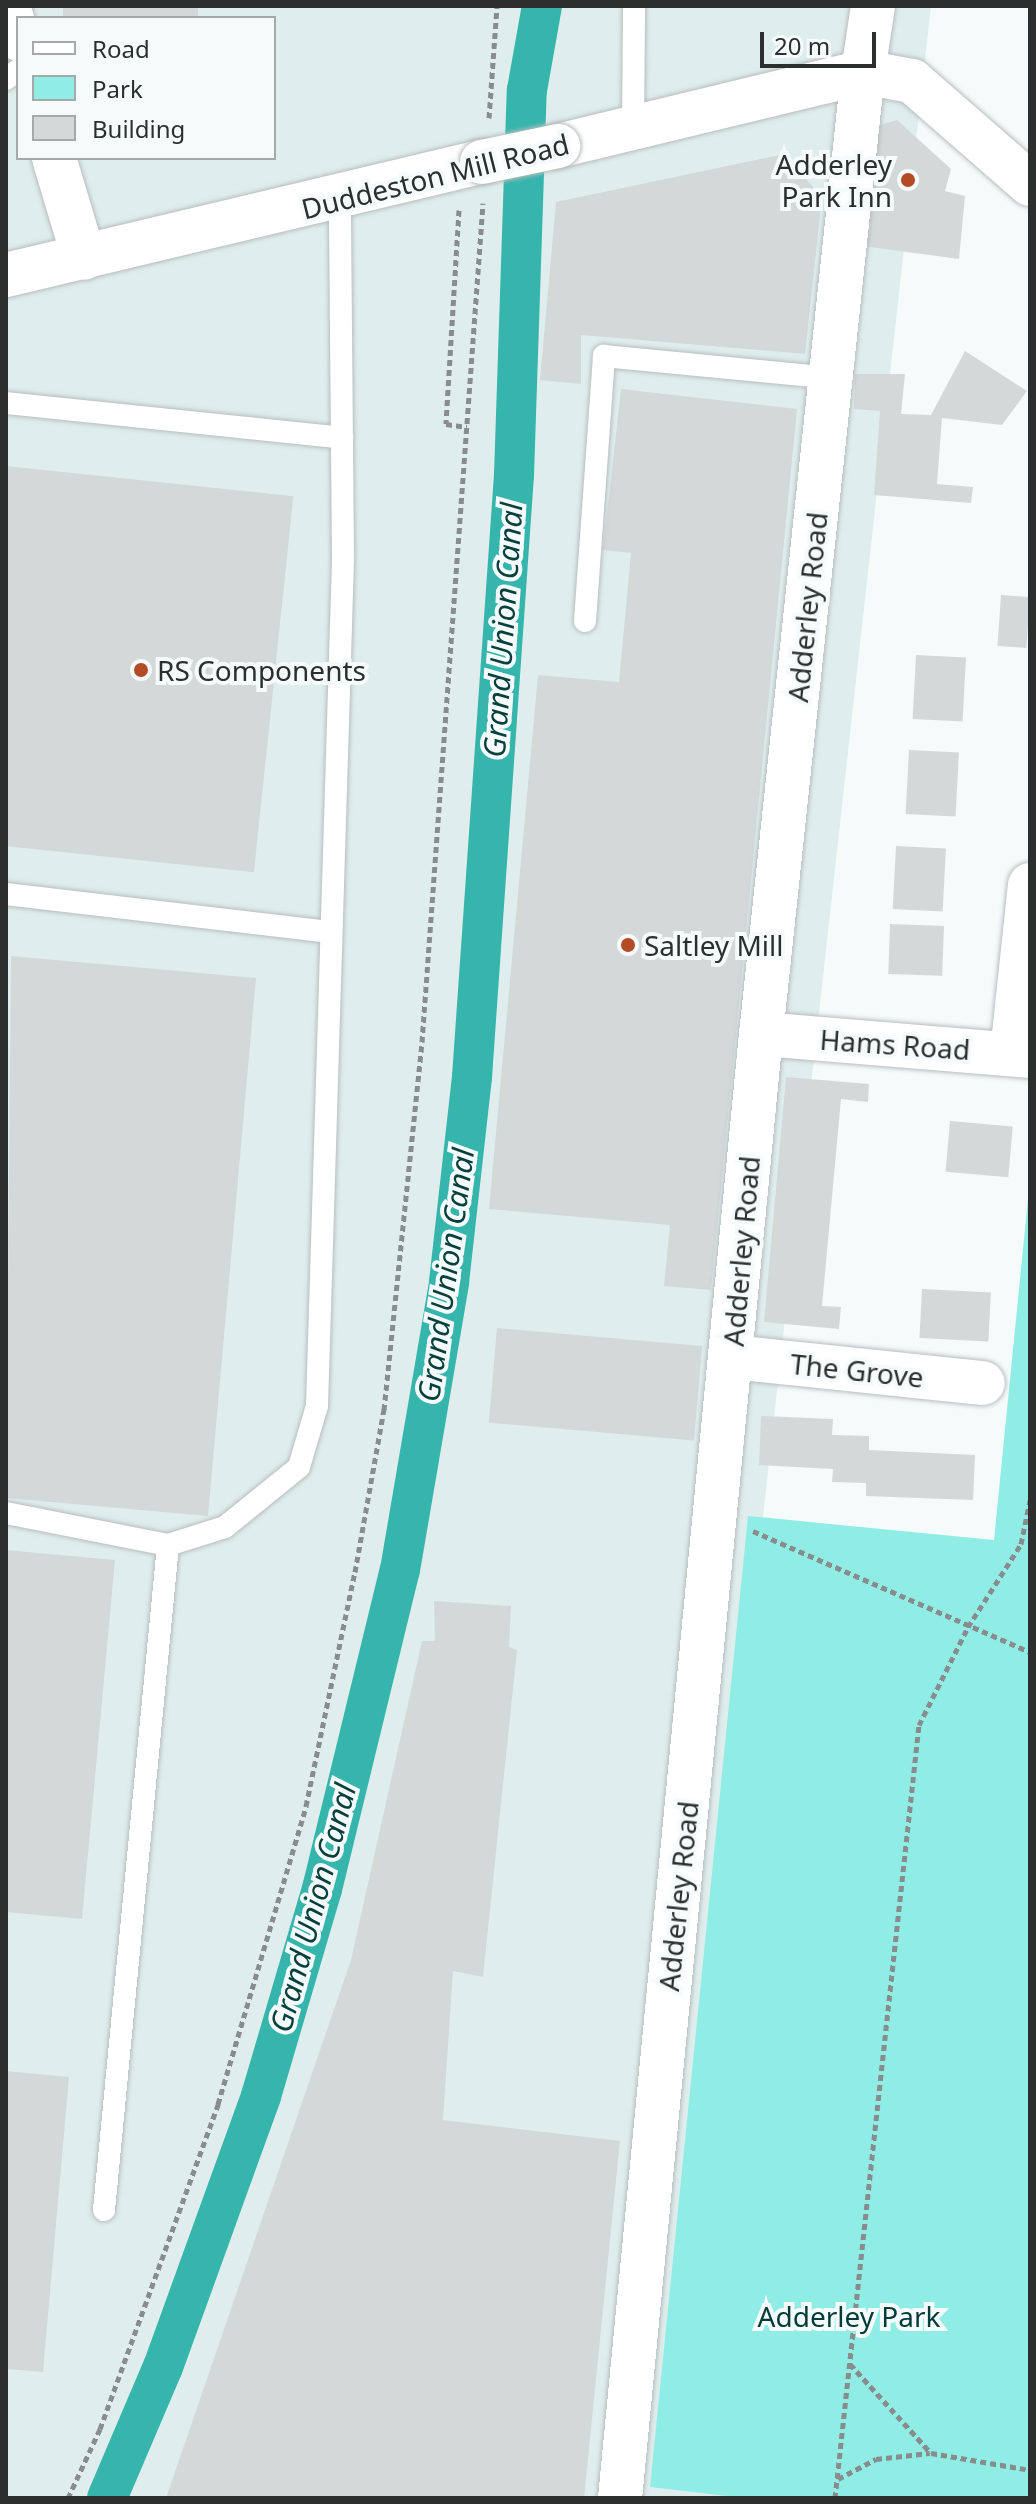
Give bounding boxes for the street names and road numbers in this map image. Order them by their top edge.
street label: Duddeston Mill Road [298,126,572,226]
street label: Adderley Road [780,510,834,704]
street label: Hams Road [819,1022,971,1066]
street label: Adderley Road [716,1154,766,1348]
street label: The Grove [789,1346,925,1394]
street label: Adderley Road [651,1799,705,1993]

